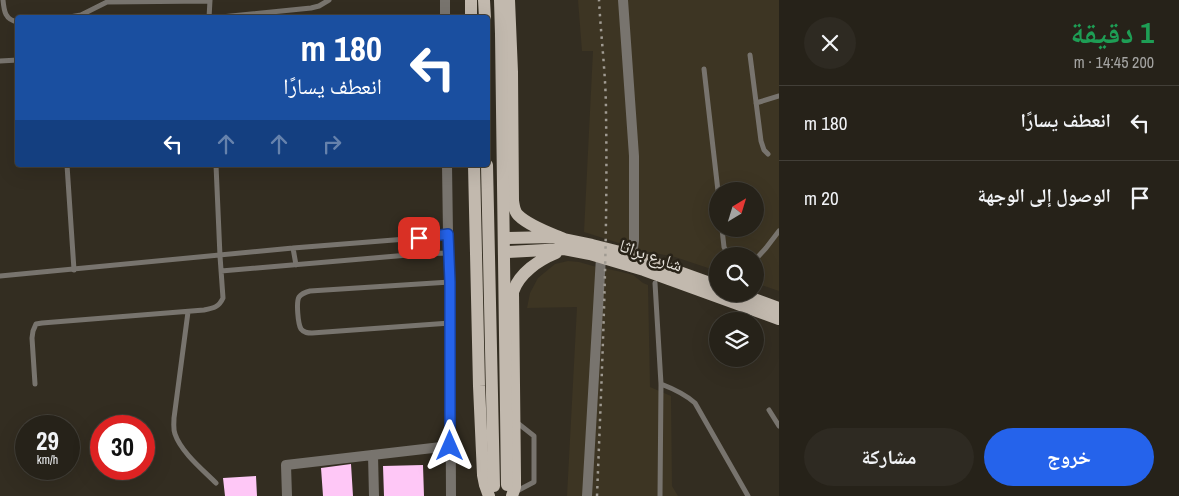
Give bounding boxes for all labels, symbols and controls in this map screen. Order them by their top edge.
text: 1 دقيقة [1070,12,1154,52]
button: close [804,17,856,69]
text: 180 m [301,25,382,72]
icon: left [400,35,465,100]
text: 200 m · 14:45 [1074,51,1154,73]
text: انعطف يسارًا [283,71,382,101]
text: انعطف يسارًا [1021,107,1111,133]
icon: left [1126,109,1154,137]
text: 180 m [804,110,847,136]
icon: left [159,130,187,158]
icon: ahead [212,130,240,158]
icon: ahead [265,130,293,158]
icon: right [318,130,346,158]
north arrow [709,182,764,238]
map controls [709,182,764,367]
text: الوصول إلى الوجهة [977,182,1111,208]
icon: arrive [1126,184,1154,212]
text: 20 m [804,185,839,211]
pin [398,217,440,259]
icon: arrive [405,224,433,252]
street label: شارع براثا [616,233,686,277]
button: search [709,247,764,302]
button: layers [709,312,764,367]
speed limit sign: 30 [90,415,155,480]
position arrow [423,419,475,471]
text: 29 [36,424,59,458]
button: مشاركة [804,428,974,486]
button: خروج [984,428,1154,486]
text: km/h [37,452,58,468]

